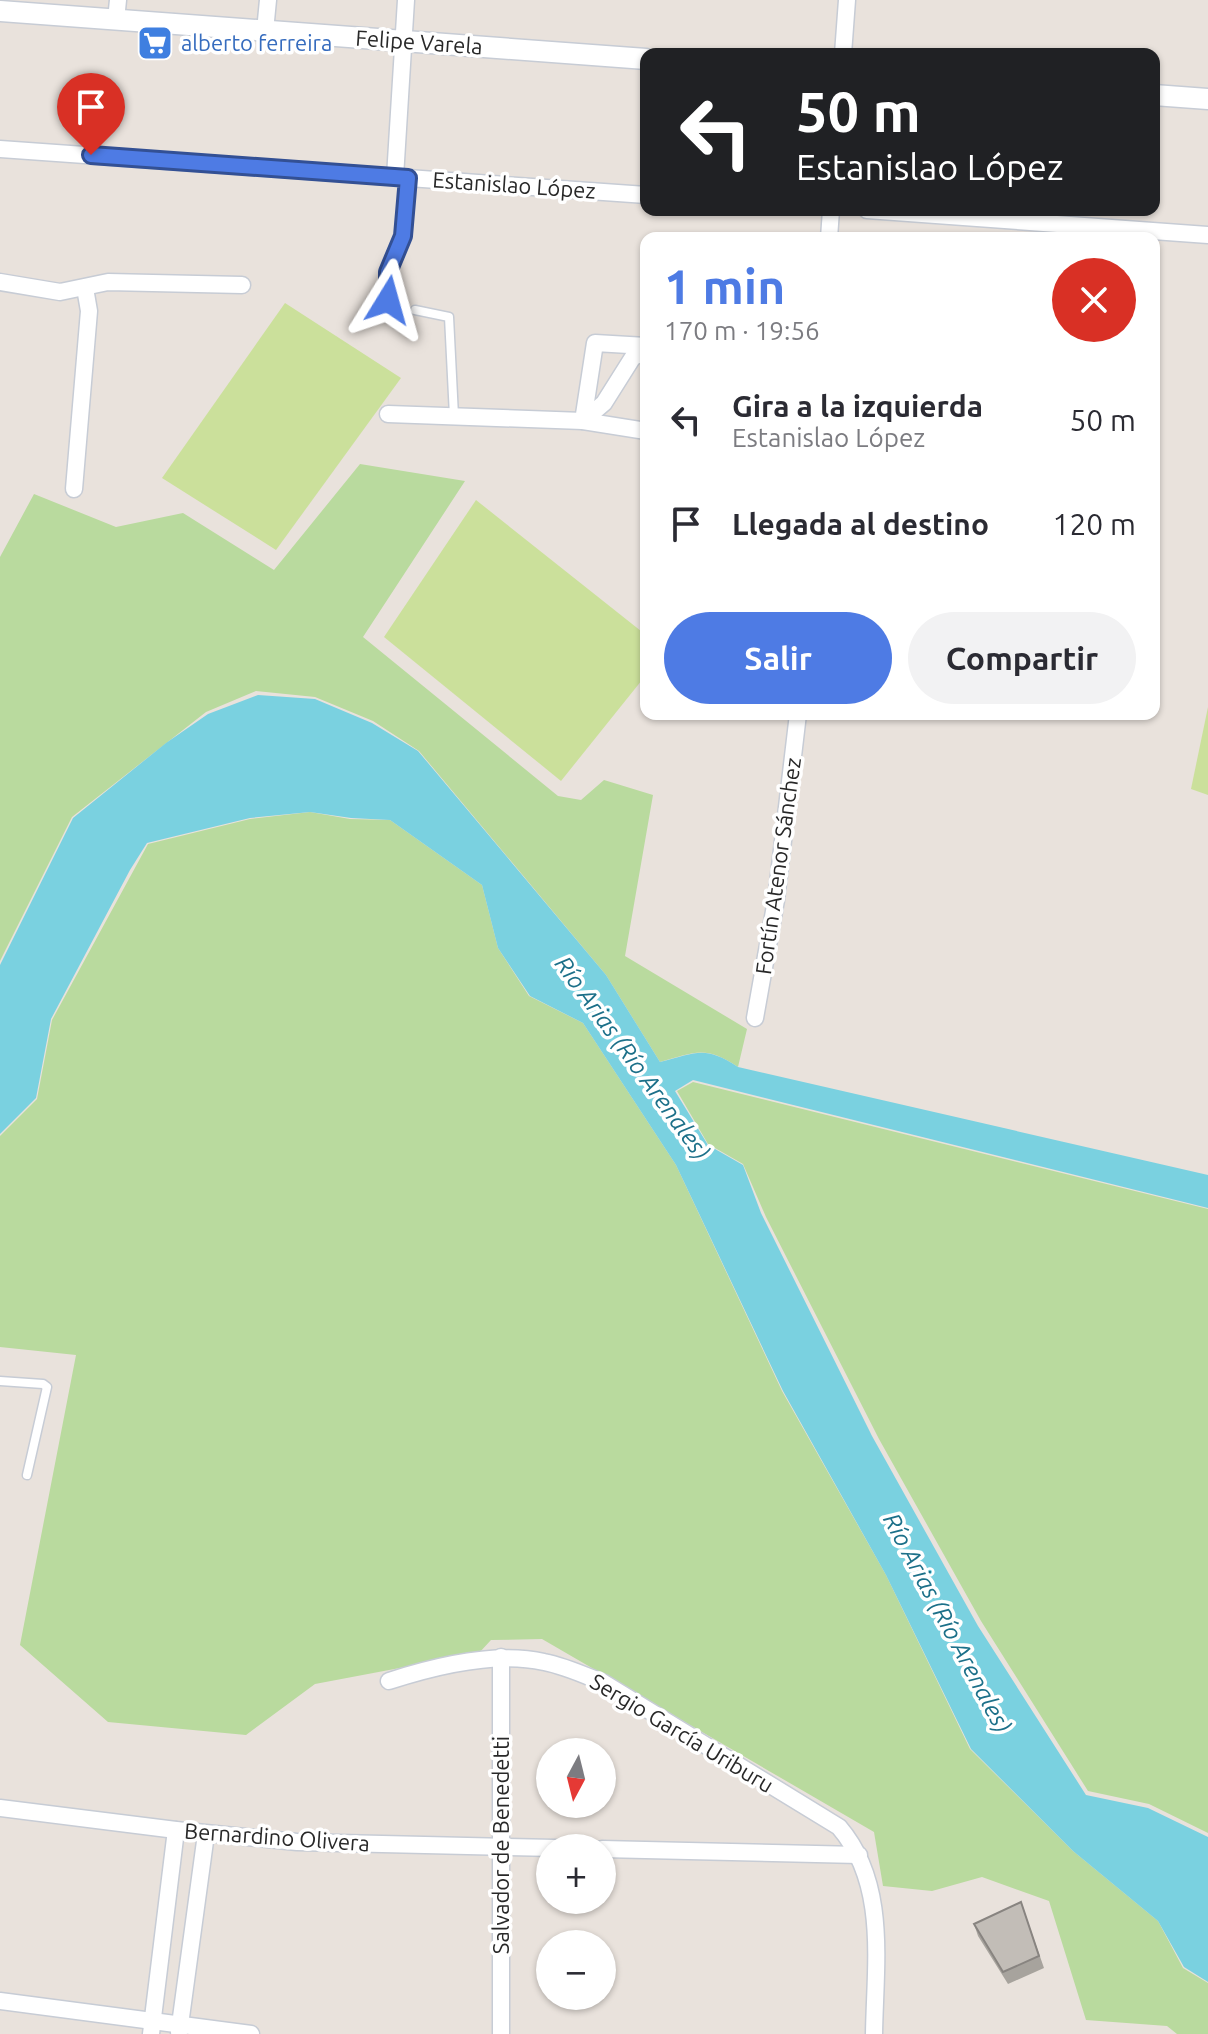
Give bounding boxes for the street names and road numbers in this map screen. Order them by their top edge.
street label: Felipe Varela [355,25,483,58]
street label: Estanislao López [432,166,596,203]
street label: Fortín Atenor Sánchez [750,756,805,976]
street label: Sergio García Uriburu [586,1668,778,1797]
street label: Salvador de Benedetti [488,1736,513,1954]
street label: Bernardino Olivera [183,1818,371,1855]

